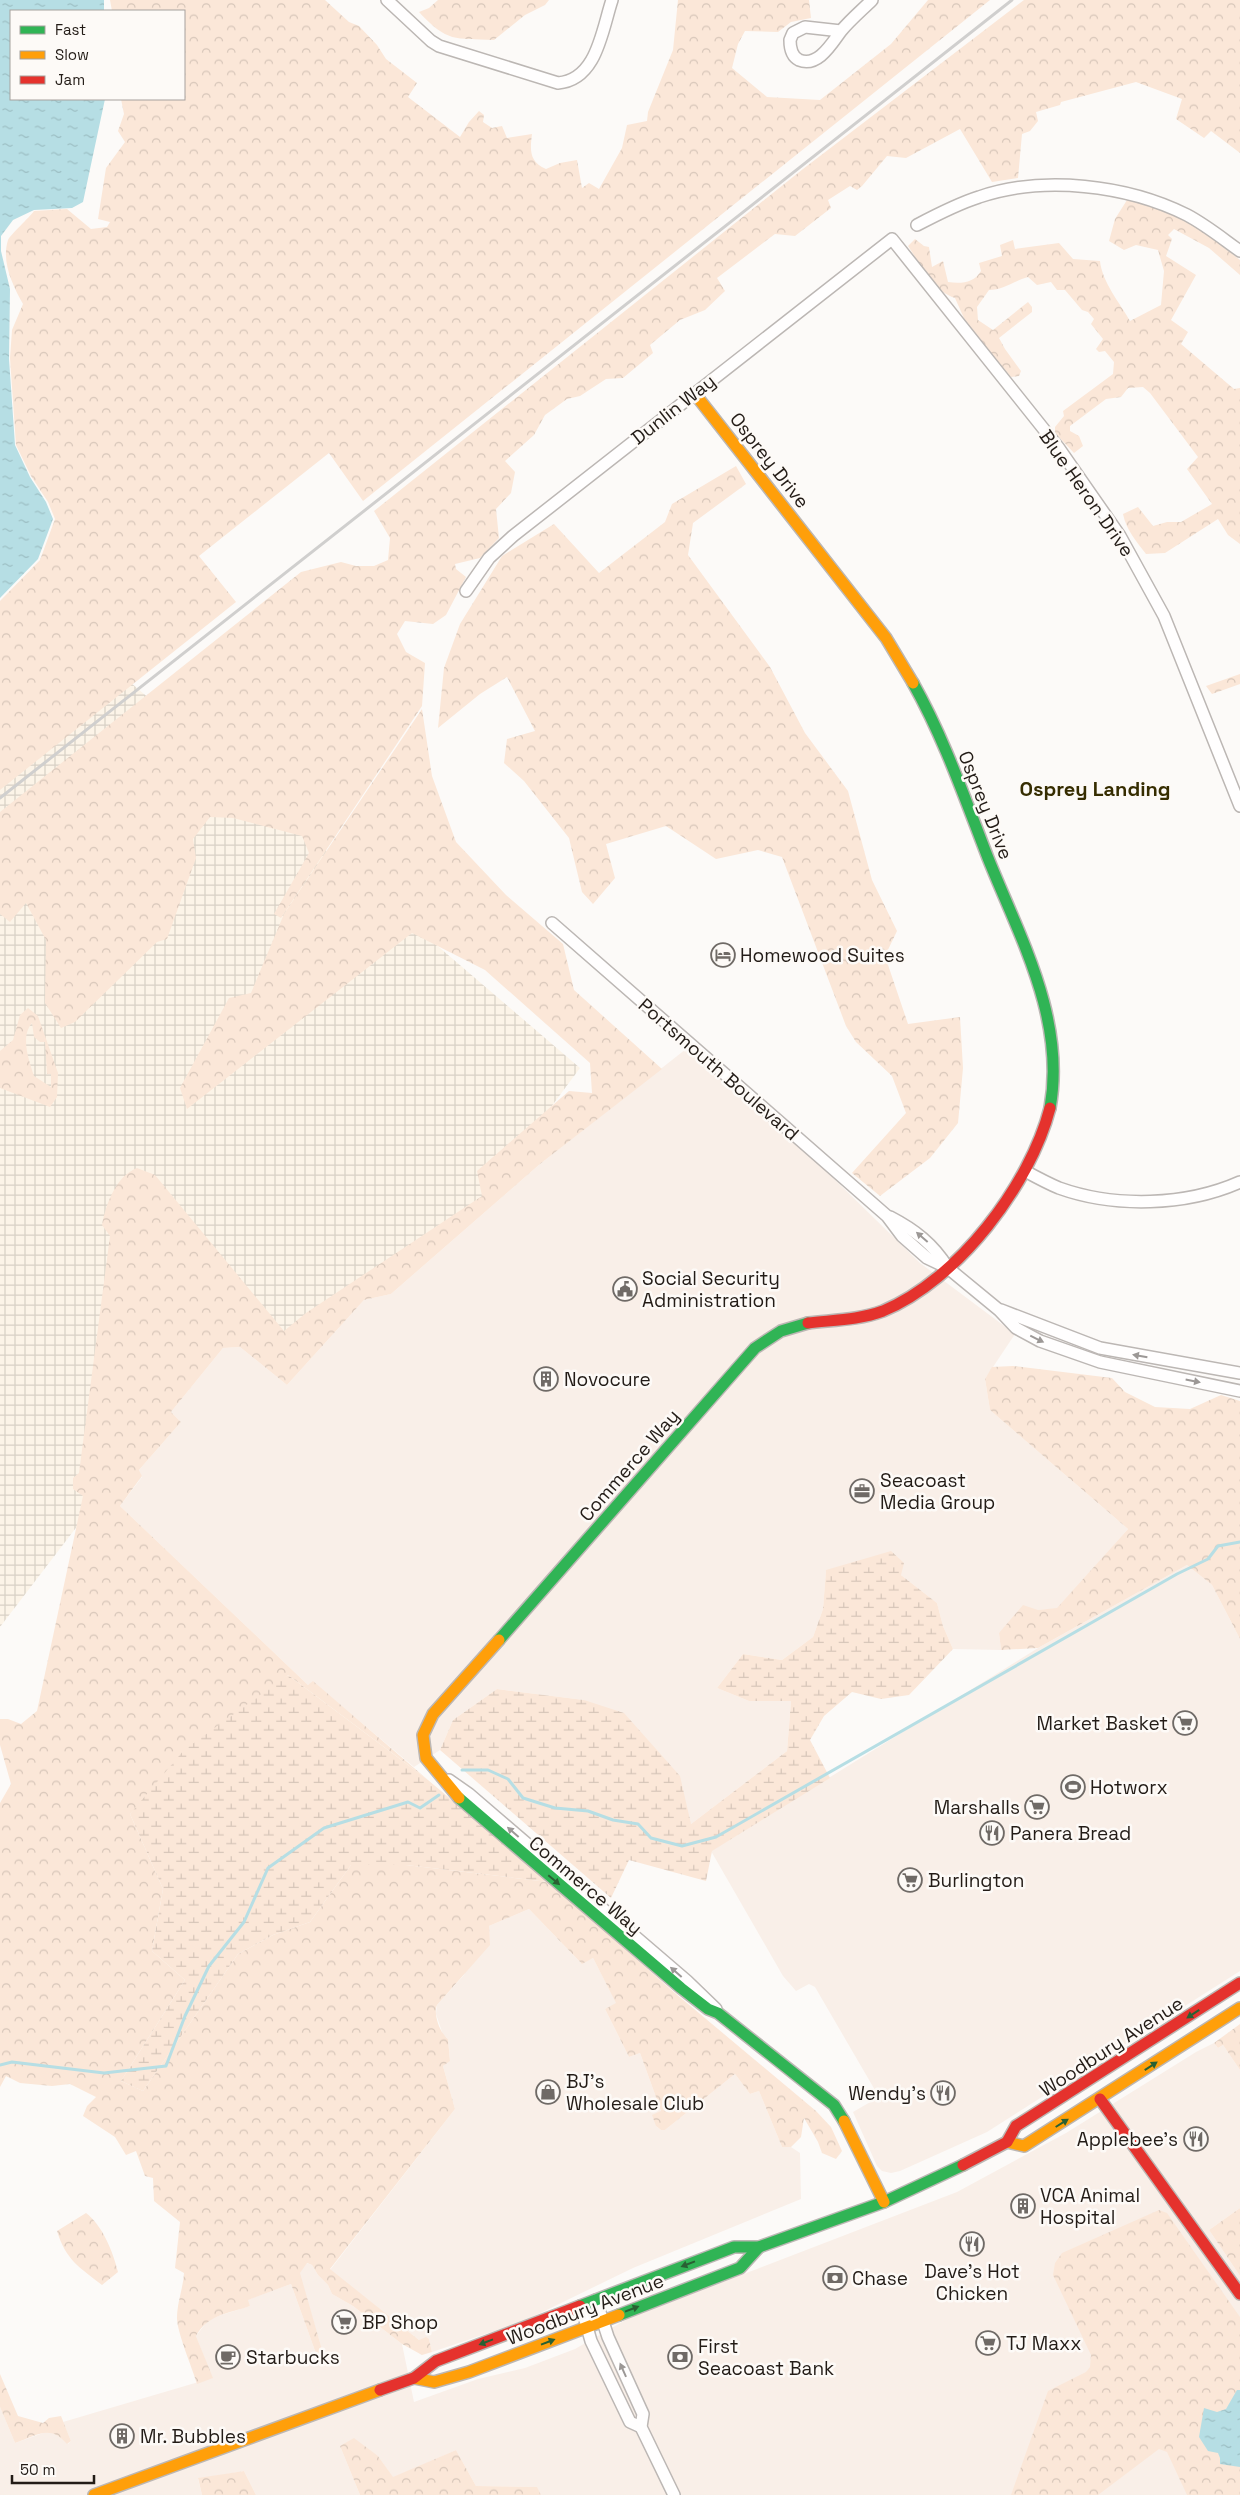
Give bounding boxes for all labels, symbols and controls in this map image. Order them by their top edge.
legend [10,10,185,100]
text: Fast [55,20,86,39]
text: Slow [55,45,89,64]
text: Jam [55,70,85,89]
street label: Dunlin Way [626,369,721,450]
street label: Osprey Drive [724,407,815,513]
street label: Blue Heron Drive [1034,425,1140,562]
street label: Osprey Drive [952,747,1019,863]
district label: Osprey Landing [1019,776,1171,802]
hotel icon: Homewood Suites [710,942,736,968]
place label: Homewood Suites [740,943,905,968]
street label: Portsmouth Boulevard [633,993,804,1146]
one-way arrow [916,1231,928,1243]
place label: Social Security Administration [642,1266,780,1313]
public building icon: Social Security Administration [612,1276,638,1302]
one-way arrow [1030,1335,1044,1343]
one-way arrow [1132,1351,1148,1359]
building icon: Novocure [533,1366,559,1392]
place label: Novocure [564,1367,651,1392]
one-way arrow [1186,1377,1201,1385]
street label: Commerce Way [574,1404,685,1527]
place label: Seacoast Media Group [880,1468,995,1515]
office icon: Seacoast Media Group [849,1478,875,1504]
supermarket icon: Market Basket [1172,1710,1198,1736]
place label: Market Basket [1037,1711,1168,1736]
sports icon: Hotworx [1060,1774,1086,1800]
place label: Hotworx [1090,1775,1168,1800]
supermarket icon: Marshalls [1024,1794,1050,1820]
place label: Marshalls [934,1795,1020,1820]
restaurant icon: Panera Bread [979,1820,1005,1846]
place label: Panera Bread [1010,1821,1131,1846]
one-way arrow [507,1826,520,1837]
street label: Commerce Way [524,1831,648,1940]
supermarket icon: Burlington [897,1867,923,1893]
place label: Burlington [928,1868,1024,1893]
one-way arrow [547,1874,560,1885]
one-way arrow [670,1966,683,1977]
street label: Woodbury Avenue [1035,1991,1188,2102]
one-way arrow [1186,2009,1199,2019]
one-way arrow [1144,2061,1157,2071]
place label: BJ's Wholesale Club [566,2069,704,2116]
shop icon: BJ's Wholesale Club [535,2079,561,2105]
restaurant icon: Wendy's [930,2080,956,2106]
place label: Wendy's [848,2081,926,2106]
one-way arrow [1056,2119,1069,2128]
restaurant icon: Applebee's [1183,2126,1209,2152]
place label: Applebee's [1077,2127,1178,2152]
place label: VCA Animal Hospital [1040,2183,1140,2230]
building icon: VCA Animal Hospital [1010,2193,1036,2219]
restaurant icon: Dave's Hot Chicken [959,2231,985,2257]
place label: Dave's Hot Chicken [924,2259,1020,2306]
one-way arrow [680,2260,695,2268]
bank icon: Chase [822,2265,848,2291]
place label: Chase [852,2266,908,2291]
street label: Woodbury Avenue [503,2268,667,2351]
one-way arrow [625,2305,640,2313]
supermarket icon: BP Shop [331,2309,357,2335]
place label: BP Shop [362,2310,438,2335]
supermarket icon: TJ Maxx [975,2330,1001,2356]
place label: TJ Maxx [1006,2331,1082,2356]
place label: First Seacoast Bank [698,2334,834,2381]
one-way arrow [478,2338,493,2346]
one-way arrow [540,2338,555,2345]
cafe icon: Starbucks [215,2344,241,2370]
bank icon: First Seacoast Bank [667,2344,693,2370]
place label: Starbucks [246,2345,340,2370]
one-way arrow [618,2363,626,2377]
building icon: Mr. Bubbles [109,2423,135,2449]
place label: Mr. Bubbles [140,2424,246,2449]
scale bar [12,2452,95,2484]
text: 50 m [20,2460,55,2479]

